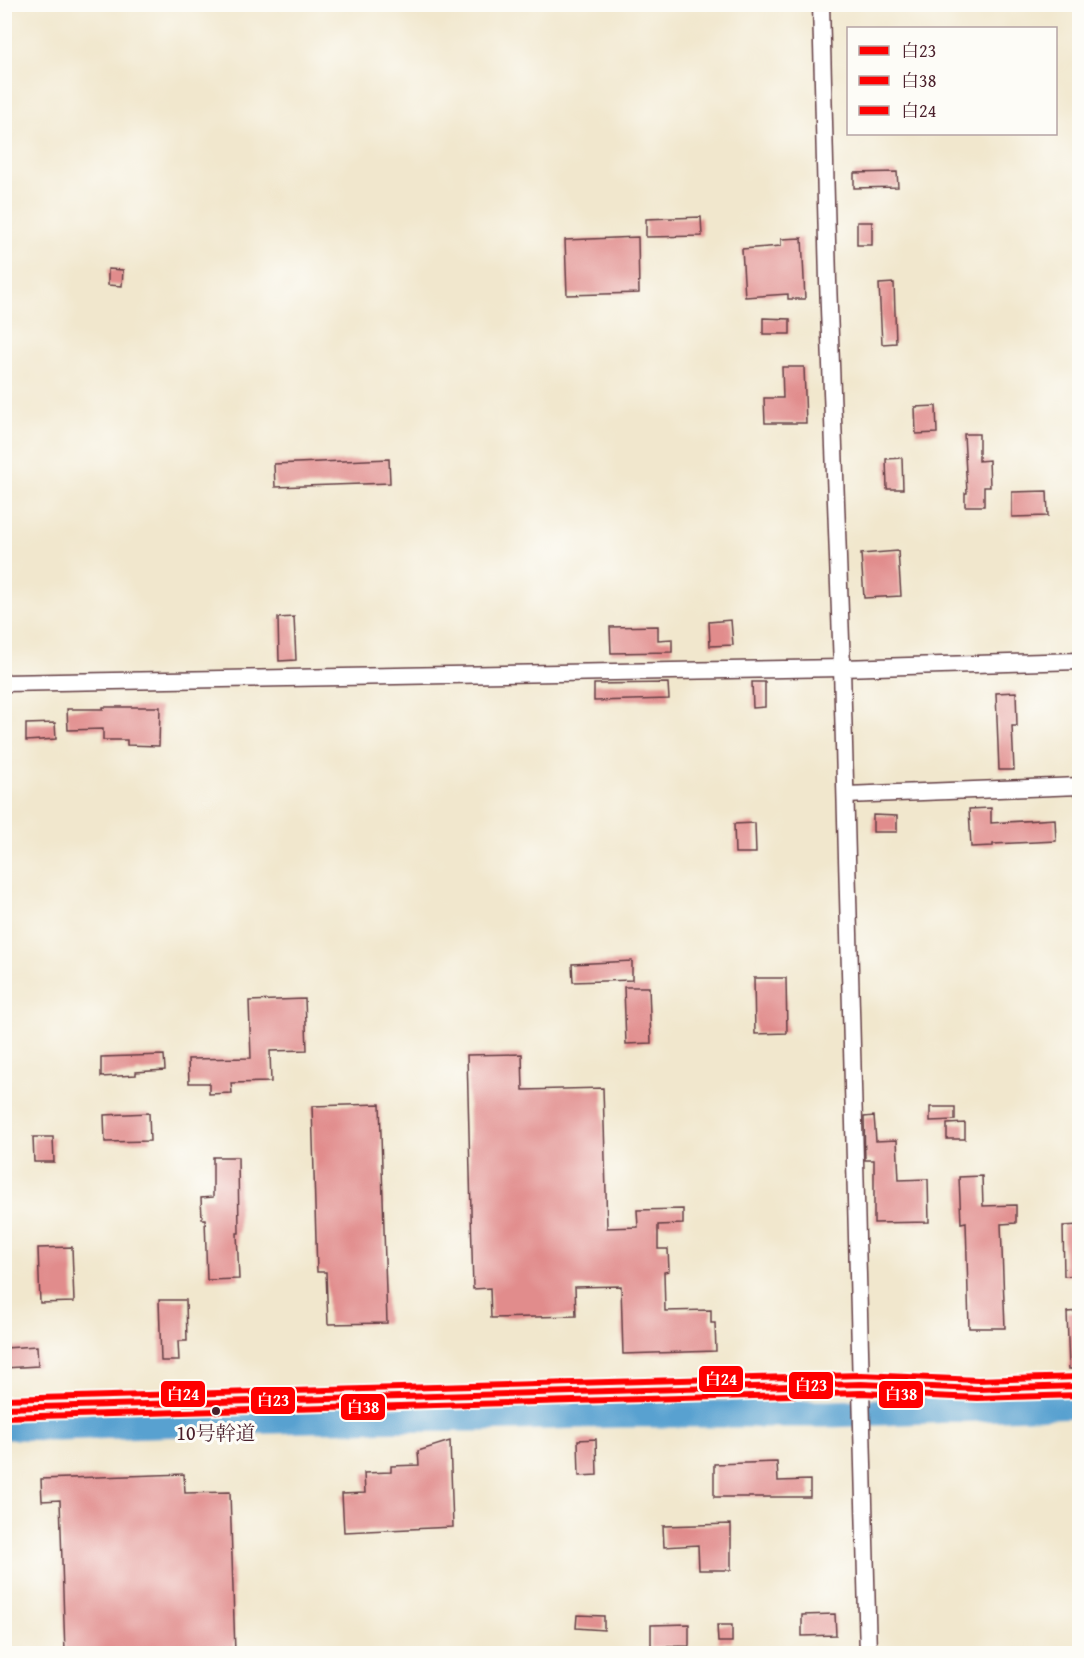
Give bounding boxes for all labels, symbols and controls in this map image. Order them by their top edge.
legend [847,27,1057,135]
text: 白23 [901,37,936,64]
text: 白38 [901,67,936,94]
text: 白24 [901,97,936,124]
line badge: 白24 [698,1365,744,1393]
text: 白24 [705,1367,737,1391]
line badge: 白23 [788,1371,834,1400]
text: 白23 [795,1373,827,1397]
line badge: 白24 [160,1380,206,1408]
line badge: 白38 [878,1380,924,1409]
text: 白24 [167,1382,199,1406]
text: 白38 [885,1382,917,1406]
line badge: 白23 [250,1386,296,1415]
text: 白23 [257,1388,289,1412]
line badge: 白38 [340,1393,386,1421]
text: 白38 [347,1395,379,1419]
marker: 10号幹道 [210,1405,222,1417]
place label: 10号幹道 [176,1418,256,1447]

